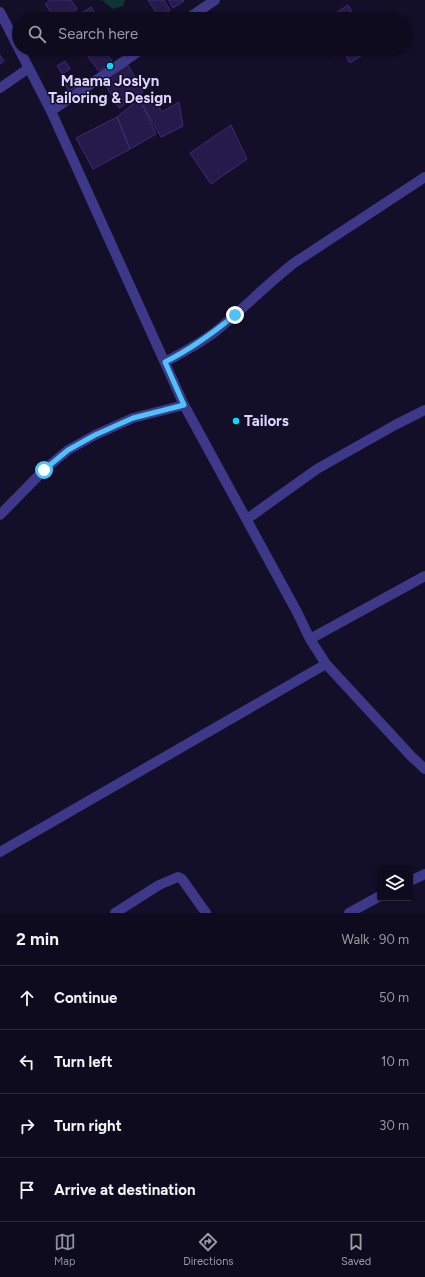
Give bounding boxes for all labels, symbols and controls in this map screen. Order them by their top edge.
search box [12,12,413,56]
icon: search [26,23,48,45]
text: Search here [58,25,138,43]
marker: Maama Joslyn Tailoring & Design [105,61,115,71]
place label: Maama Joslyn Tailoring & Design [48,72,172,107]
route end [226,306,244,324]
place label: Tailors [244,412,289,430]
marker: Tailors [231,416,241,426]
route start [35,461,53,479]
map controls [377,865,413,901]
button: layers [377,865,413,901]
text: 2 min [16,929,59,949]
text: Walk · 90 m [342,932,409,947]
icon: ahead [16,987,38,1009]
text: Continue [54,989,117,1007]
text: 50 m [379,990,409,1005]
icon: left [16,1051,38,1073]
text: Turn left [54,1053,112,1071]
text: 10 m [381,1054,409,1069]
icon: right [16,1115,38,1137]
text: Turn right [54,1117,122,1135]
text: 30 m [379,1118,409,1133]
icon: arrive [16,1179,38,1201]
text: Arrive at destination [54,1181,195,1199]
tab: Map [54,1231,76,1268]
tab: Directions [183,1231,233,1268]
tab: Saved [341,1231,371,1268]

